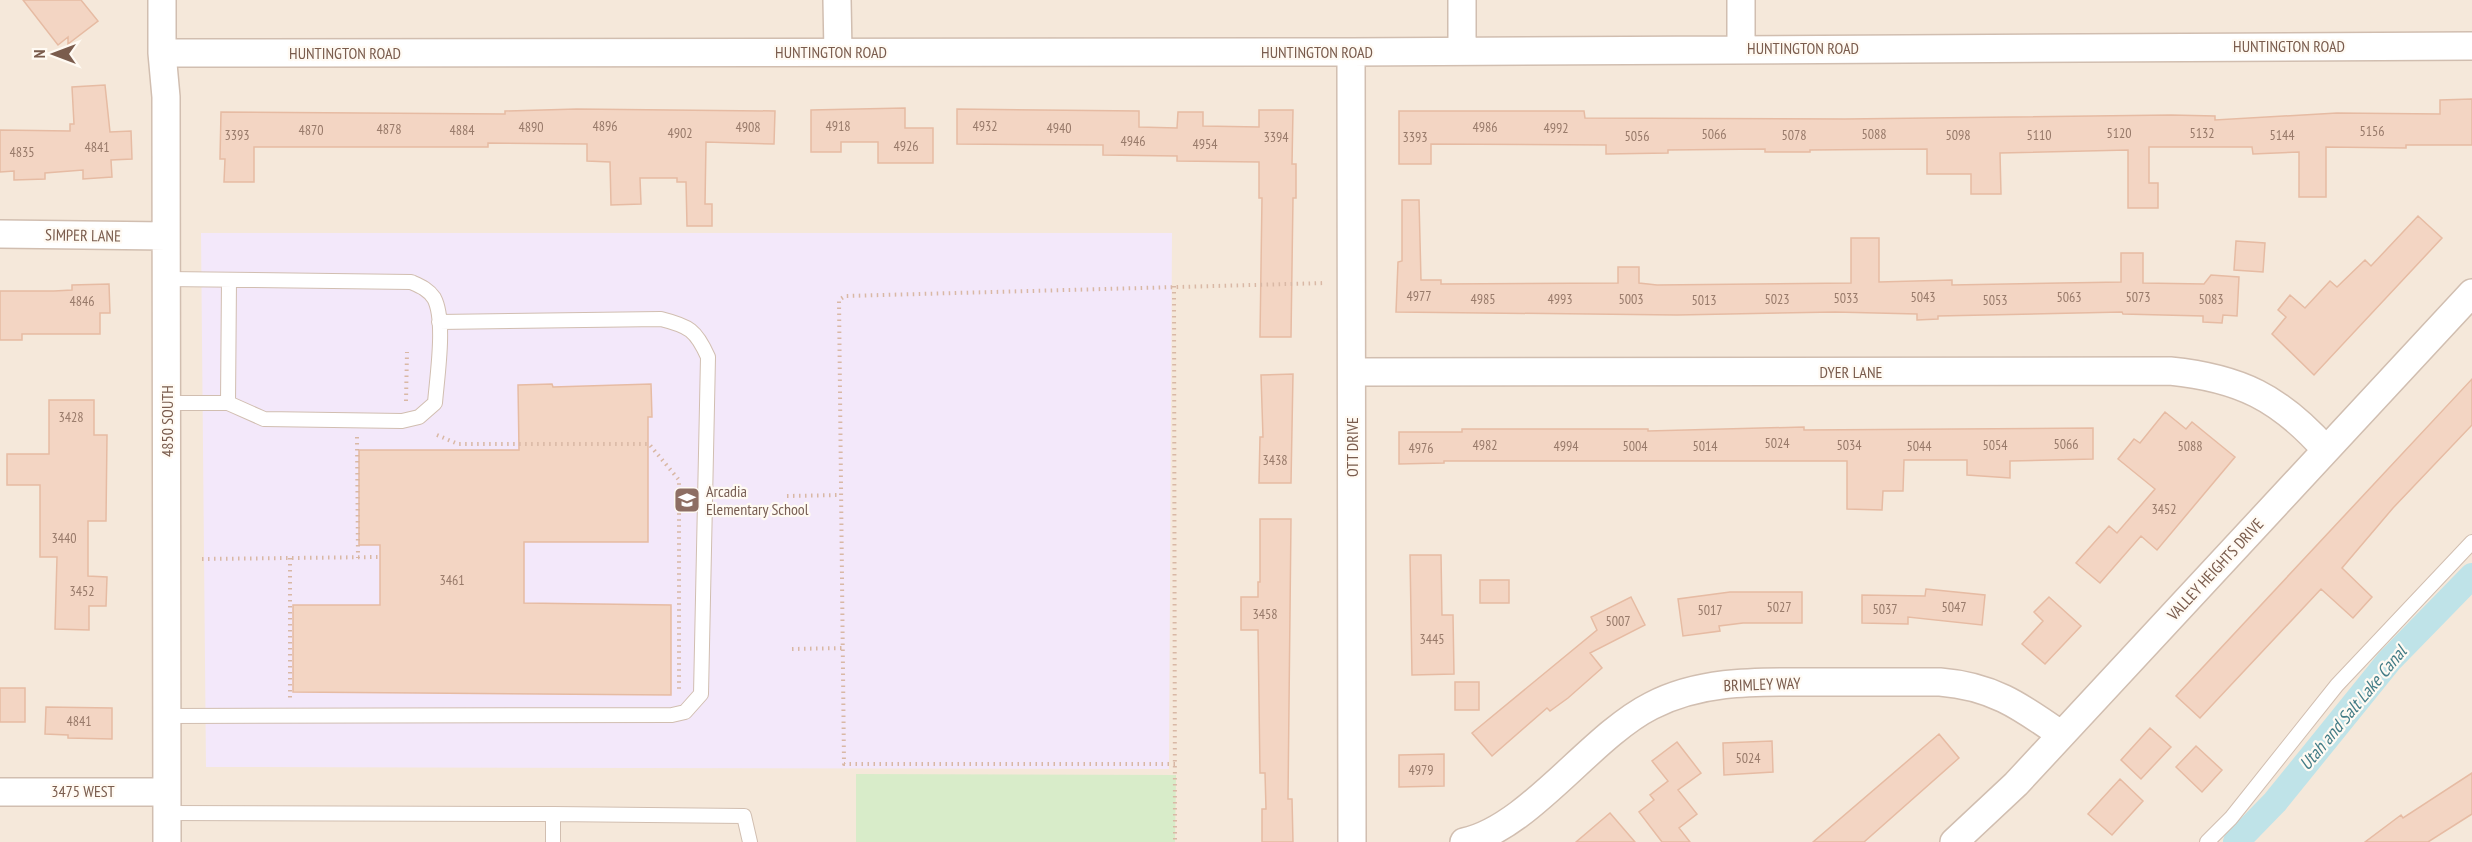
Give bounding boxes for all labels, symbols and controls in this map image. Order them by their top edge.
north arrow [24,24,84,84]
street label: HUNTINGTON ROAD [2233,36,2345,56]
street label: HUNTINGTON ROAD [1747,38,1859,58]
street label: HUNTINGTON ROAD [775,42,887,62]
street label: HUNTINGTON ROAD [1261,42,1373,62]
street label: HUNTINGTON ROAD [289,43,401,63]
text: N [29,50,49,58]
house number: 4896 [592,117,618,135]
house number: 4918 [825,117,851,135]
house number: 4932 [972,117,998,135]
house number: 4890 [518,118,544,136]
house number: 4908 [735,118,761,136]
house number: 4986 [1472,118,1498,136]
house number: 4940 [1046,119,1072,137]
house number: 4992 [1543,119,1569,137]
house number: 4878 [376,120,402,138]
house number: 4870 [298,121,324,139]
house number: 4884 [449,121,475,139]
house number: 5156 [2359,122,2385,140]
house number: 4902 [667,124,693,142]
house number: 5120 [2106,124,2132,142]
house number: 5132 [2189,124,2215,142]
house number: 5066 [1701,125,1727,143]
house number: 5088 [1861,125,1887,143]
house number: 3393 [224,126,250,144]
house number: 5078 [1781,126,1807,144]
house number: 5098 [1945,126,1971,144]
house number: 5110 [2026,126,2052,144]
house number: 5144 [2269,126,2295,144]
house number: 5056 [1624,127,1650,145]
house number: 3394 [1263,128,1289,146]
house number: 3393 [1402,128,1428,146]
house number: 4946 [1120,132,1146,150]
house number: 4954 [1192,135,1218,153]
house number: 4926 [893,137,919,155]
house number: 4841 [84,138,110,156]
house number: 4835 [9,143,35,161]
street label: SIMPER LANE [45,224,121,246]
house number: 4977 [1406,287,1432,305]
house number: 5043 [1910,288,1936,306]
house number: 5063 [2056,288,2082,306]
house number: 5073 [2125,288,2151,306]
house number: 5033 [1833,289,1859,307]
house number: 4985 [1470,290,1496,308]
house number: 4993 [1547,290,1573,308]
house number: 5003 [1618,290,1644,308]
house number: 5023 [1764,290,1790,308]
house number: 5083 [2198,290,2224,308]
house number: 5013 [1691,291,1717,309]
house number: 5053 [1982,291,2008,309]
house number: 4846 [69,292,95,310]
street label: DYER LANE [1820,362,1883,382]
street label: 4850 SOUTH [157,385,177,457]
house number: 3428 [58,408,84,426]
street label: OTT DRIVE [1342,417,1362,477]
house number: 5024 [1764,434,1790,452]
house number: 5066 [2053,435,2079,453]
house number: 4982 [1472,436,1498,454]
house number: 5034 [1836,436,1862,454]
house number: 5054 [1982,436,2008,454]
house number: 4994 [1553,437,1579,455]
house number: 5004 [1622,437,1648,455]
house number: 5014 [1692,437,1718,455]
house number: 5044 [1906,437,1932,455]
house number: 5088 [2177,437,2203,455]
house number: 4976 [1408,439,1434,457]
house number: 3438 [1262,451,1288,469]
place label: Arcadia Elementary School [706,481,809,519]
school or university icon: Arcadia Elementary School [672,485,702,515]
house number: 3452 [2151,500,2177,518]
street label: VALLEY HEIGHTS DRIVE [2162,514,2267,625]
house number: 3440 [51,529,77,547]
house number: 3461 [439,571,465,589]
house number: 3452 [69,582,95,600]
house number: 5027 [1766,598,1792,616]
house number: 5047 [1941,598,1967,616]
house number: 5037 [1872,600,1898,618]
house number: 5017 [1697,601,1723,619]
house number: 3458 [1252,605,1278,623]
house number: 5007 [1605,612,1631,630]
house number: 3445 [1419,630,1445,648]
water label: Utah and Salt Lake Canal [2294,640,2412,774]
street label: BRIMLEY WAY [1723,673,1802,695]
house number: 4841 [66,712,92,730]
house number: 5024 [1735,749,1761,767]
house number: 4979 [1408,761,1434,779]
street label: 3475 WEST [51,781,115,801]

